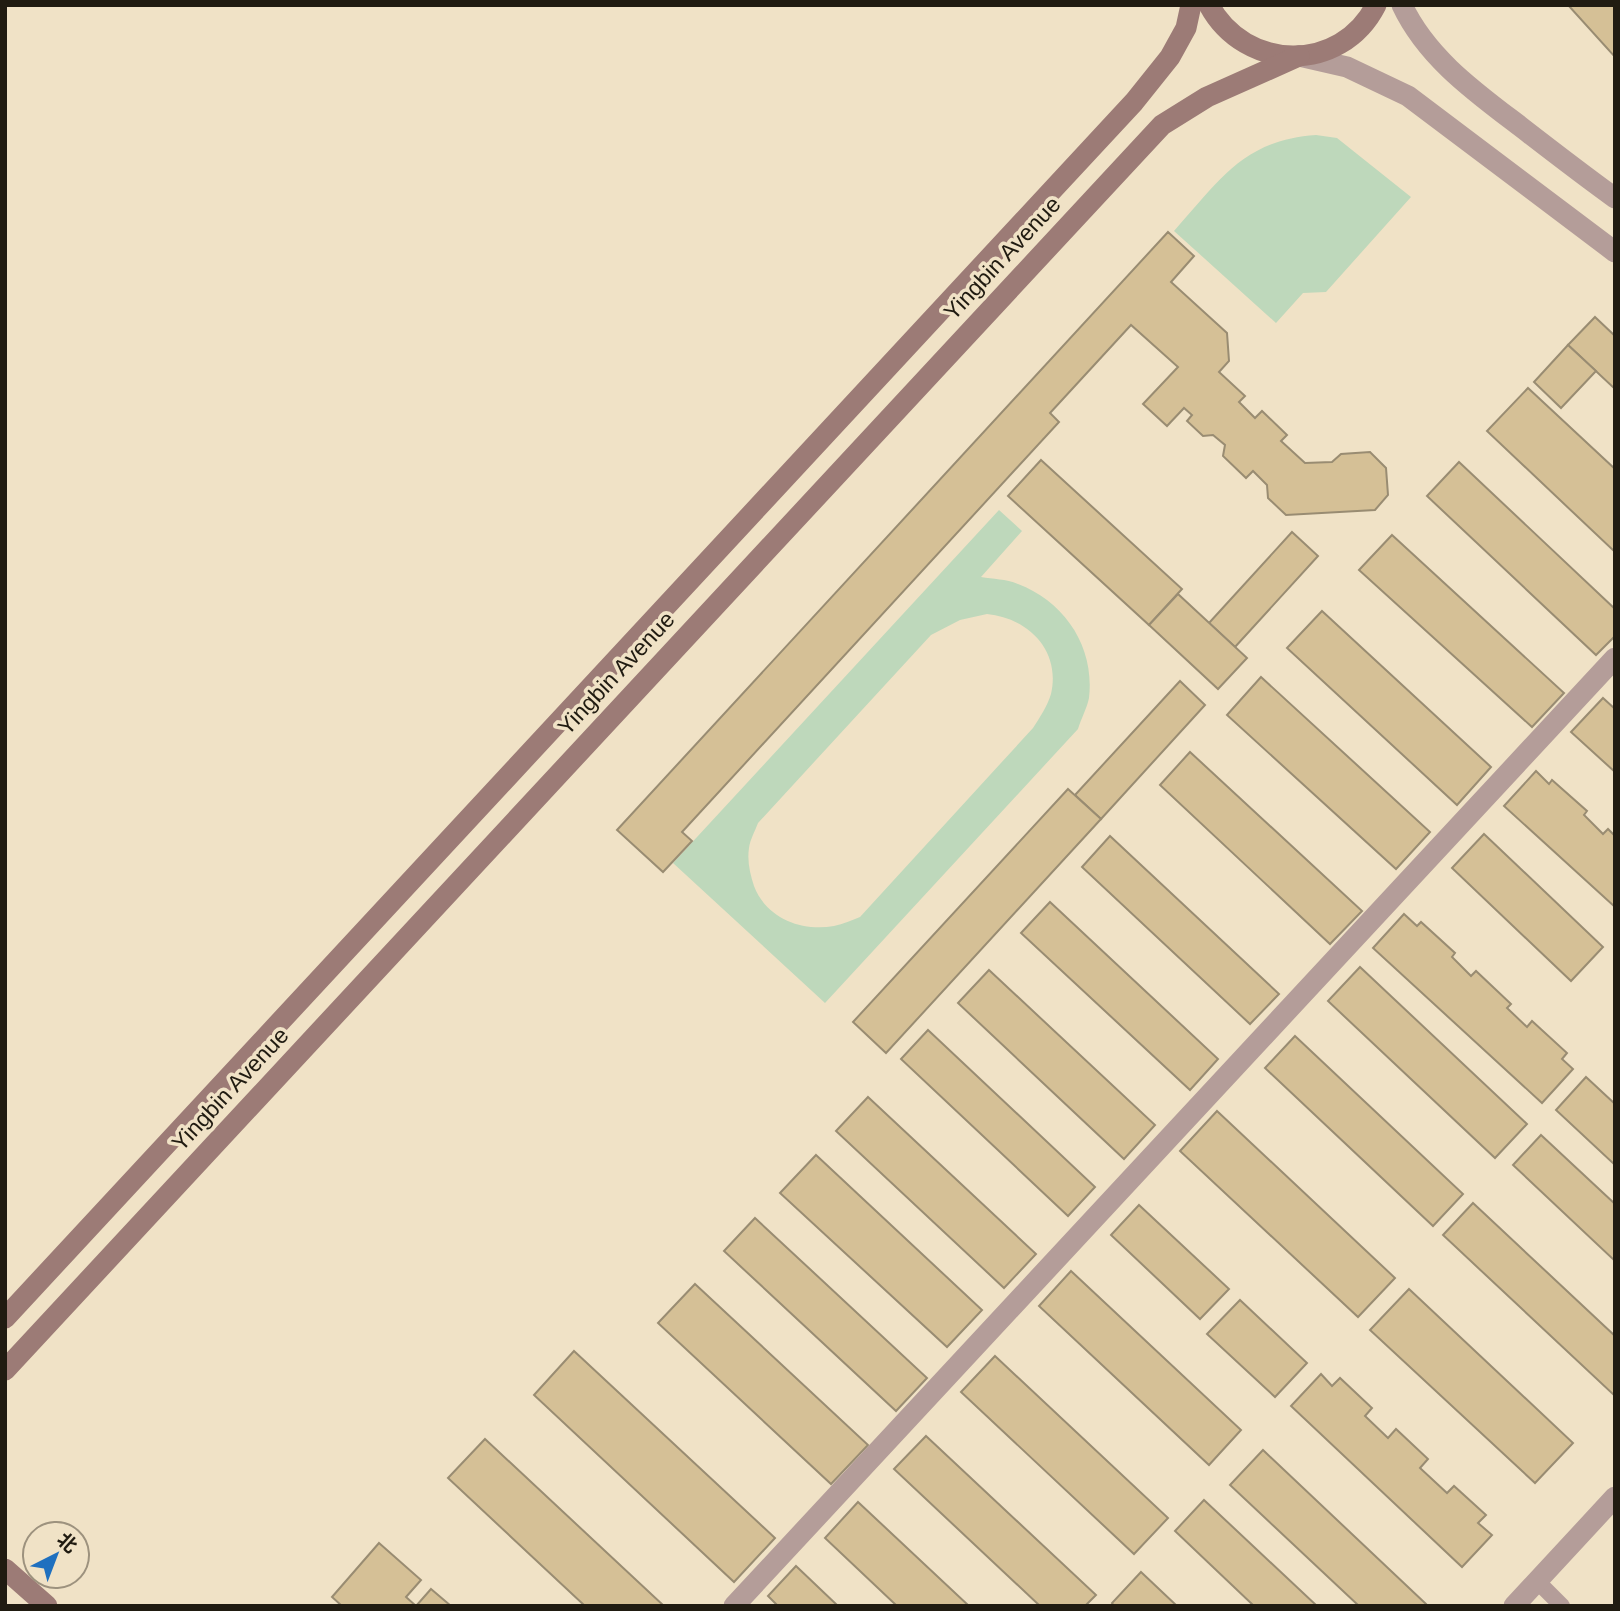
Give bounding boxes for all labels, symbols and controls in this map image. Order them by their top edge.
street label: Yingbin Avenue [938,191,1066,325]
street label: Yingbin Avenue [552,606,680,740]
street label: Yingbin Avenue [166,1022,294,1156]
north arrow [21,1520,91,1590]
text: 北 [53,1529,81,1557]

